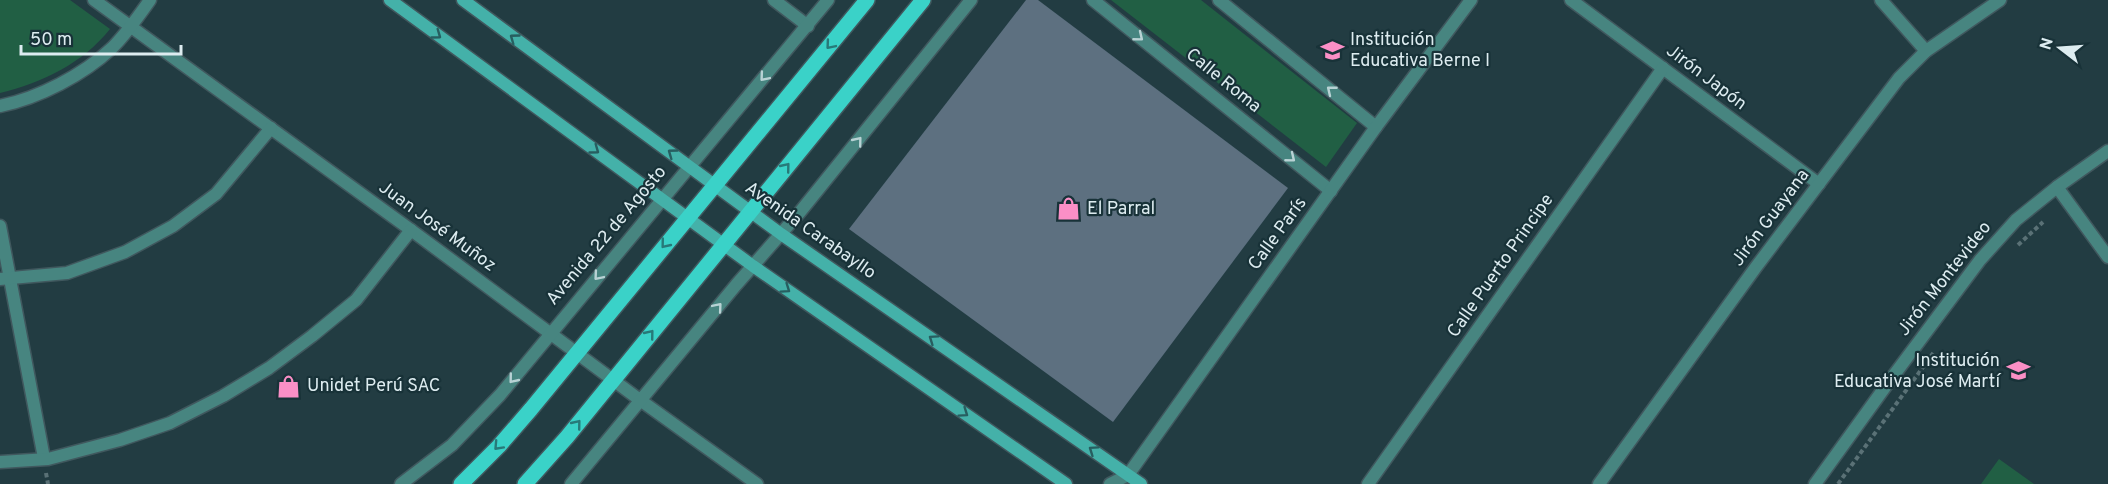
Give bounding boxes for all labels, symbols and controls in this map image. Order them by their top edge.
scale bar [21,18,182,56]
north arrow [2030,18,2090,78]
one-way arrow [431,27,442,38]
text: 50 m [30,29,72,52]
one-way arrow [1132,29,1143,40]
place label: Institución Educativa Berne I [1350,29,1490,73]
one-way arrow [510,34,521,45]
text: N [2036,36,2059,53]
school or university icon: Institución Educativa Berne I [1319,37,1345,63]
one-way arrow [826,38,837,49]
street label: Jirón Japón [1661,40,1751,116]
street label: Calle Roma [1180,44,1266,118]
one-way arrow [761,70,772,81]
one-way arrow [1326,87,1337,98]
one-way arrow [850,137,861,148]
one-way arrow [588,142,599,153]
one-way arrow [667,149,678,160]
one-way arrow [1284,151,1295,162]
street label: Avenida 22 de Agosto [542,161,672,311]
one-way arrow [779,163,790,174]
street label: Jirón Guayana [1727,165,1815,271]
street label: Juan José Muñoz [374,177,500,277]
street label: Avenida Carabayllo [740,177,880,285]
street label: Calle Puerto Principe [1443,190,1559,342]
street label: Calle París [1244,193,1312,275]
shop icon: El Parral [1056,196,1082,222]
place label: El Parral [1087,198,1155,221]
street label: Jirón Montevideo [1893,217,1997,341]
one-way arrow [661,237,672,248]
one-way arrow [595,269,606,280]
one-way arrow [780,282,791,293]
one-way arrow [711,303,722,314]
one-way arrow [643,330,654,341]
one-way arrow [929,335,940,346]
place label: Institución Educativa José Martí [1834,350,2001,394]
school or university icon: Institución Educativa José Martí [2005,358,2031,384]
one-way arrow [510,372,521,383]
shop icon: Unidet Perú SAC [276,373,302,399]
place label: Unidet Perú SAC [307,375,441,398]
one-way arrow [957,406,968,417]
one-way arrow [570,420,581,431]
one-way arrow [495,439,506,450]
one-way arrow [1089,446,1100,457]

